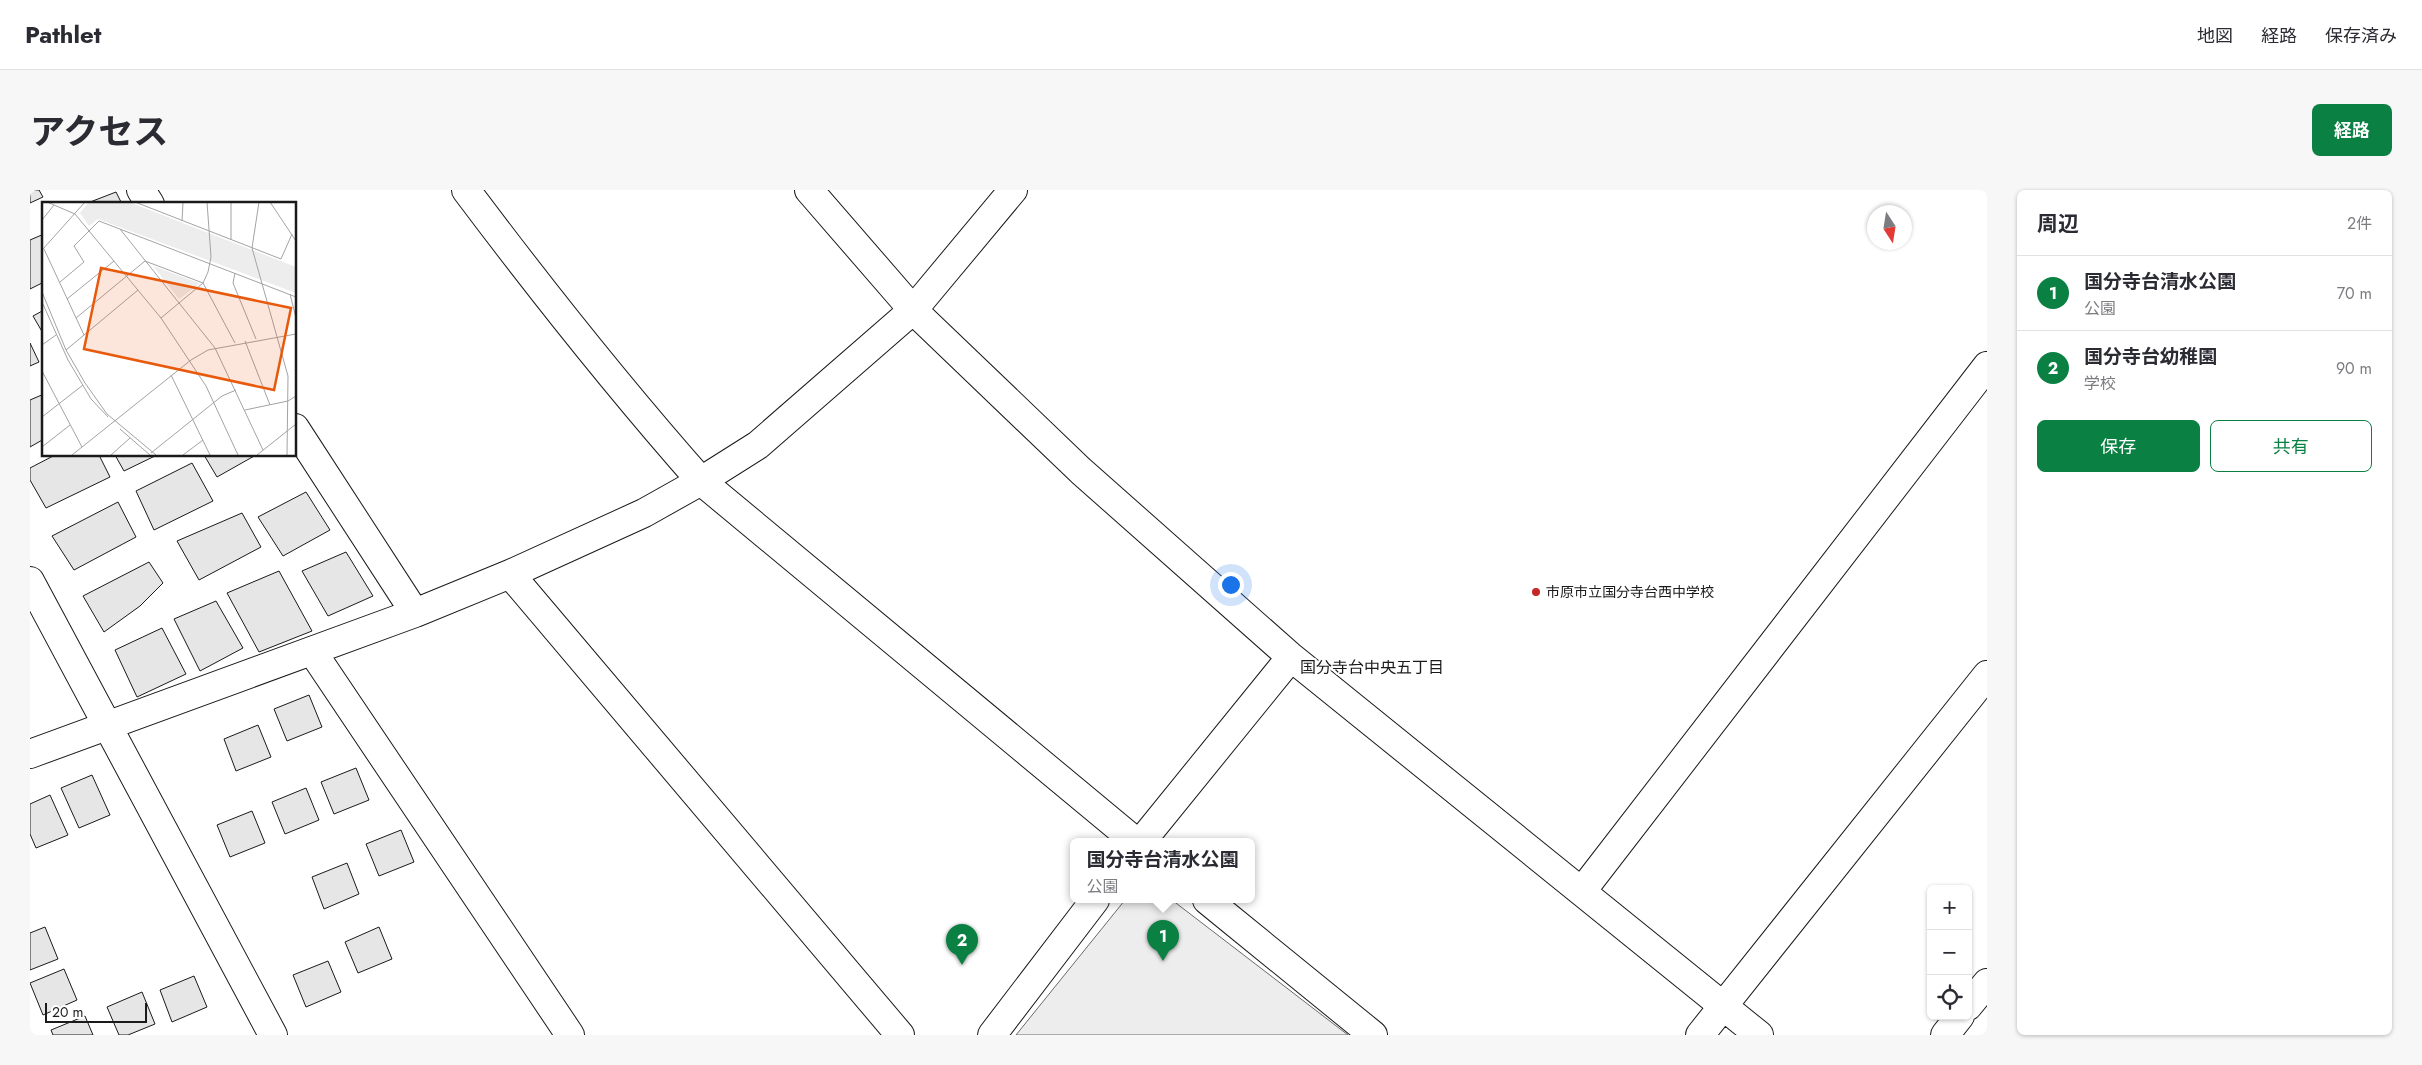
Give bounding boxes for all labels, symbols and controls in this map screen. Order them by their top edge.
text: Pathlet [25,17,101,52]
text: 地図 [2197,23,2233,49]
text: 経路 [2261,23,2297,49]
text: 保存済み [2325,23,2397,49]
button: 経路 [2312,104,2392,156]
text: アクセス [30,107,168,157]
inset map [42,202,296,456]
north arrow [1867,205,1912,250]
text: 周辺 [2037,209,2079,239]
text: 2件 [2347,212,2372,235]
text: 国分寺台清水公園 [2084,268,2236,295]
text: 1 [2049,282,2057,305]
text: 70 m [2337,282,2372,305]
text: 公園 [2084,297,2116,320]
text: 国分寺台幼稚園 [2084,343,2217,370]
text: 2 [2048,357,2058,380]
text: 90 m [2336,357,2372,380]
text: 学校 [2084,372,2116,395]
button: 保存 [2037,420,2200,472]
button: 共有 [2210,420,2372,472]
your location [1218,572,1244,598]
place label: 市原市立国分寺台西中学校 [1546,582,1714,602]
marker: 市原市立国分寺台西中学校 [1530,586,1542,598]
district label: 国分寺台中央五丁目 [1300,656,1444,679]
popup [1070,838,1255,903]
text: 国分寺台清水公園 [1086,846,1239,873]
text: 公園 [1086,875,1119,898]
map controls [1927,885,1972,1020]
button: + [1927,885,1972,930]
pin: 1 [1147,920,1179,961]
pin: 2 [946,924,978,965]
button: − [1927,930,1972,975]
button: locate [1927,975,1972,1020]
scale bar [45,1000,148,1023]
text: 20 m [52,1002,84,1022]

